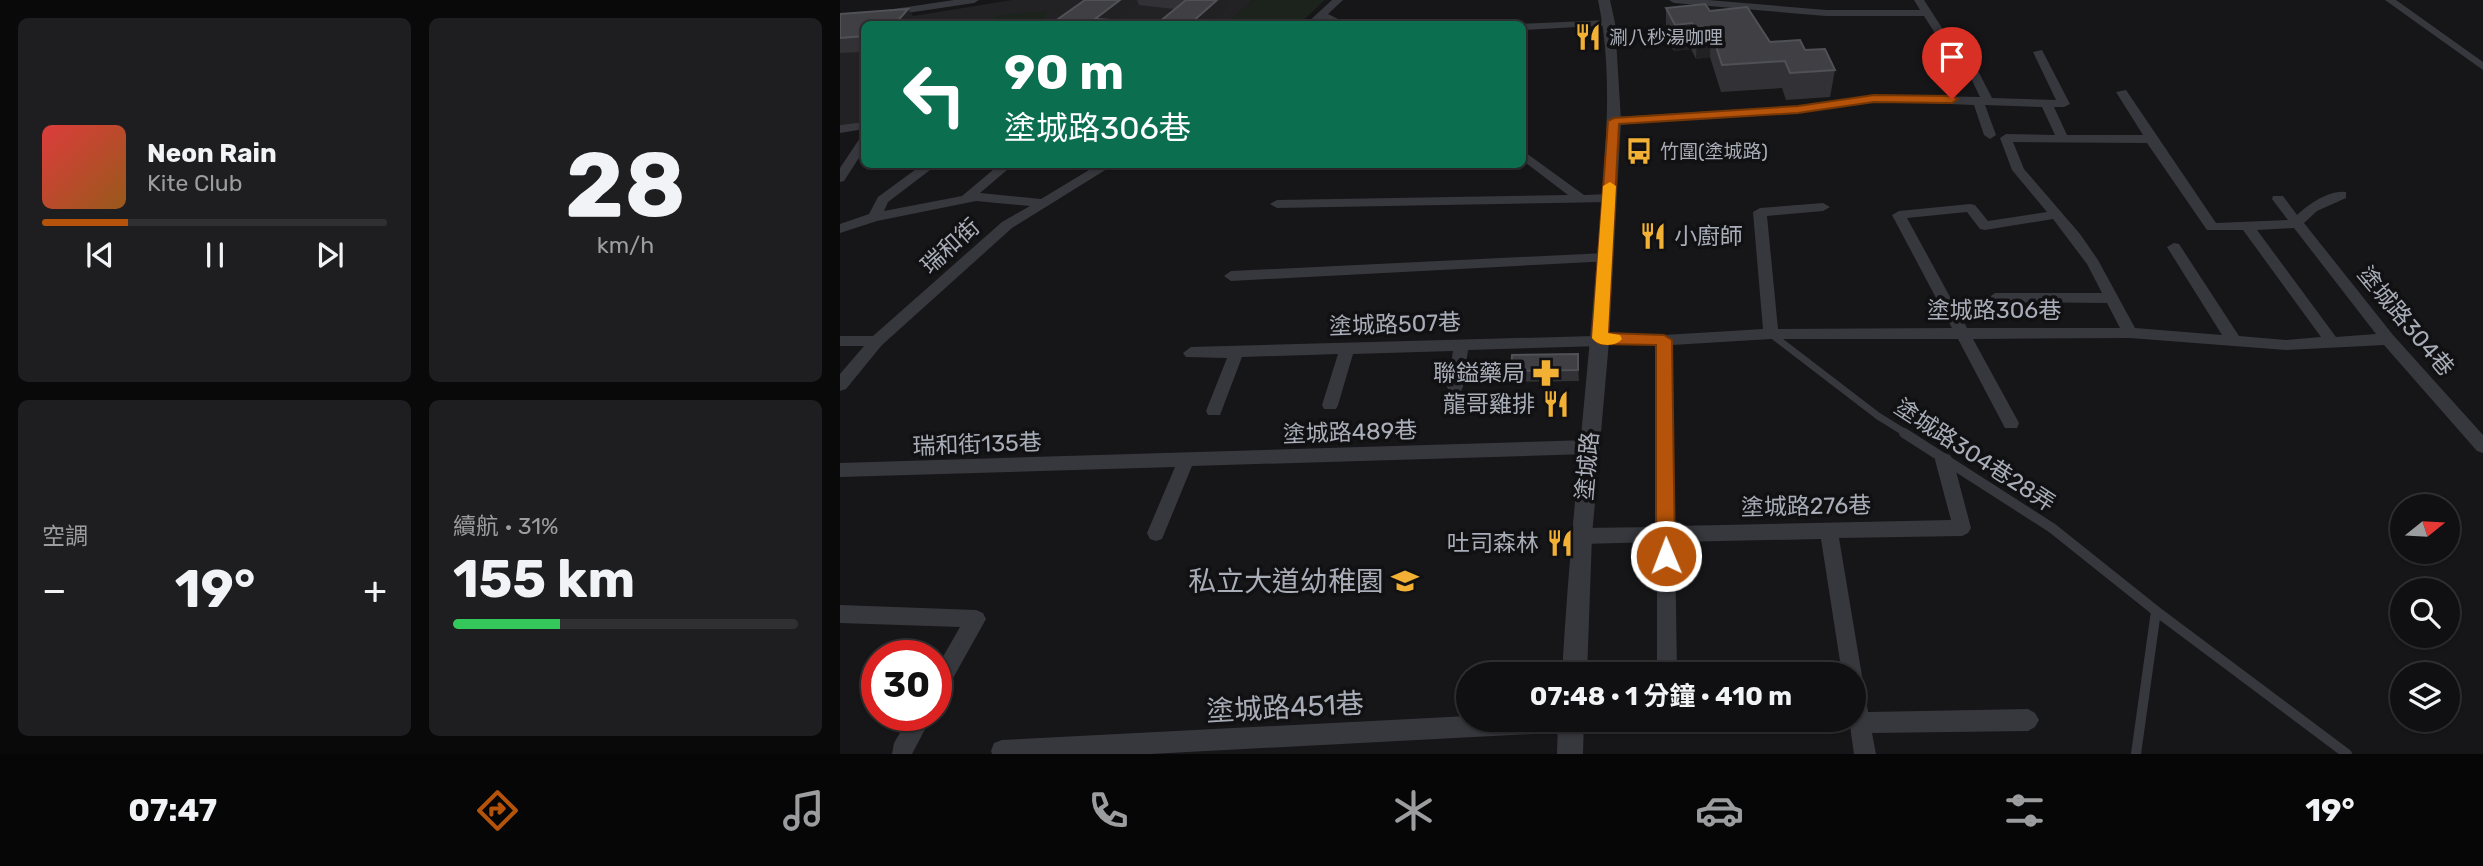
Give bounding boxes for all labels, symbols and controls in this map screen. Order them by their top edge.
restaurant icon: 涮八秒湯咖哩 [1573,22,1603,52]
place label: 涮八秒湯咖哩 [1609,26,1723,49]
pin [1922,27,1982,99]
icon: arrive [1933,38,1971,76]
text: 90 m [1004,43,1124,101]
icon: left [889,49,980,140]
text: 塗城路306巷 [1004,109,1191,147]
text: 28 [565,131,686,239]
bus stop icon: 竹圍(塗城路) [1624,136,1654,166]
text: Neon Rain [147,138,277,169]
place label: 竹圍(塗城路) [1660,140,1768,163]
text: Kite Club [147,169,242,197]
street label: 瑞和街 [915,213,985,279]
restaurant icon: 小廚師 [1638,221,1668,251]
place label: 小廚師 [1674,222,1743,250]
text: km/h [597,231,654,259]
icon: previous [81,236,119,274]
icon: pause [196,236,234,274]
icon: next [311,236,349,274]
street label: 塗城路304巷 [2352,260,2460,382]
street label: 塗城路306巷 [1927,296,2061,324]
street label: 塗城路507巷 [1329,308,1461,340]
pharmacy icon: 聯鎰藥局 [1531,358,1561,388]
place label: 聯鎰藥局 [1433,359,1525,387]
restaurant icon: 龍哥雞排 [1541,389,1571,419]
place label: 龍哥雞排 [1443,390,1535,418]
street label: 塗城路304巷28弄 [1889,393,2061,517]
street label: 塗城路489巷 [1282,416,1418,448]
street label: 瑞和街135巷 [912,428,1042,460]
street label: 塗城路 [1570,430,1604,502]
street label: 塗城路276巷 [1741,491,1871,521]
north arrow [2390,494,2460,564]
map controls [2390,494,2460,732]
text: 續航 · 31% [453,512,559,540]
position arrow [1629,519,1703,593]
text: 空調 [42,522,88,550]
restaurant icon: 吐司森林 [1545,528,1575,558]
place label: 吐司森林 [1447,529,1539,557]
text: 155 km [453,548,635,610]
text: 19° [175,558,255,620]
place label: 私立大道幼稚園 [1188,565,1384,598]
school or university icon: 私立大道幼稚園 [1390,566,1420,596]
text: − [42,567,67,613]
text: + [363,567,387,613]
button: search [2390,578,2460,648]
speed limit sign: 30 [861,640,952,731]
button: layers [2390,662,2460,732]
text: 07:48 · 1 分鐘 · 410 m [1530,681,1792,712]
street label: 塗城路451巷 [1205,687,1365,728]
icon: directions [473,786,522,835]
icon: music [779,786,828,835]
icon: phone [1084,786,1133,835]
icon: climate [1389,786,1438,835]
icon: car [1695,786,1744,835]
icon: filters [2000,786,2049,835]
text: 07:47 [128,791,217,829]
text: 19° [2305,791,2355,829]

